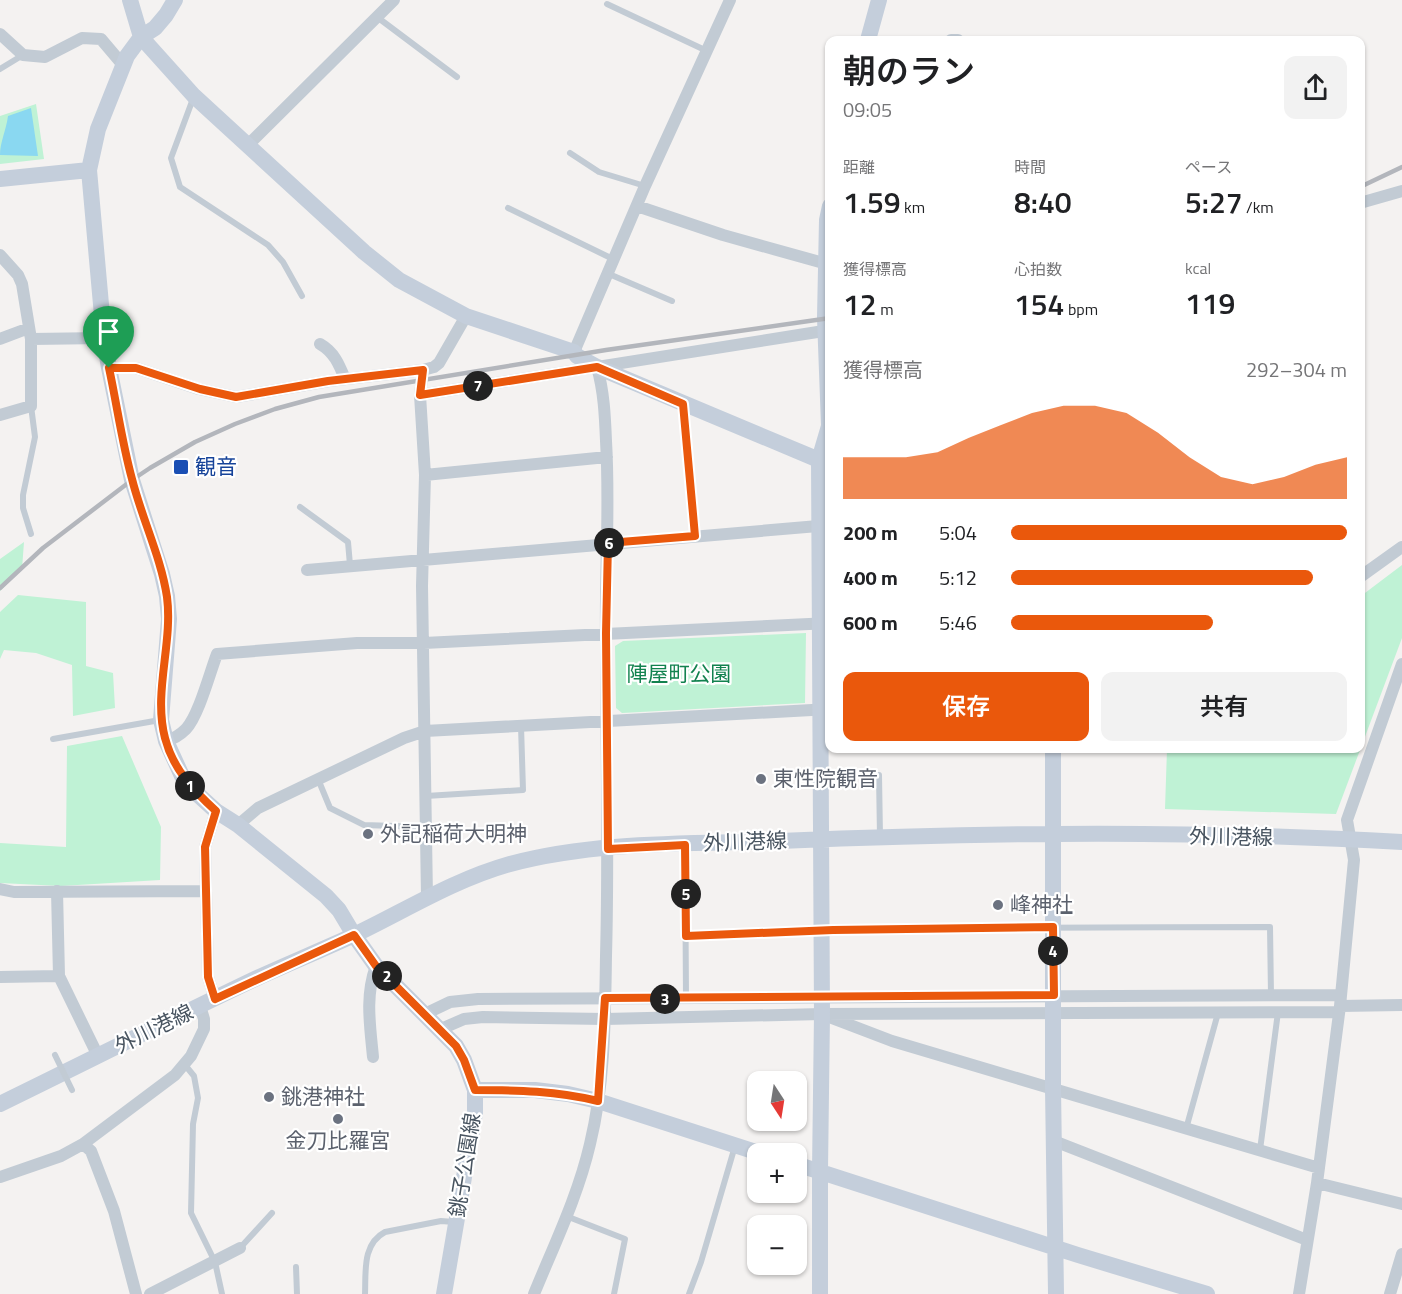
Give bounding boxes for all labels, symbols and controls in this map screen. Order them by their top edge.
text: 朝のラン [843,46,975,96]
button: share [1284,56,1347,119]
text: 09:05 [843,94,892,125]
text: 距離 [843,155,875,179]
text: 時間 [1014,155,1046,179]
text: ペース [1185,155,1232,179]
text: 1.59 [843,179,901,225]
text: 8:40 [1014,179,1072,225]
text: 5:27 [1185,179,1243,225]
text: km [901,195,925,219]
text: /km [1243,195,1274,219]
text: kcal [1185,256,1211,280]
text: 獲得標高 [843,257,907,281]
text: 心拍数 [1014,257,1062,281]
text: 119 [1185,280,1235,326]
text: 12 [843,281,877,327]
text: 154 [1014,281,1064,327]
text: m [877,297,894,321]
text: bpm [1064,297,1098,321]
pin [83,306,134,368]
icon: arrive [92,315,125,348]
text: 獲得標高 [843,354,923,385]
text: 292–304 m [1246,354,1347,385]
pin: 7 [463,371,493,401]
text: 7 [474,374,482,398]
place label: 観音 [195,450,237,482]
marker: 観音 [172,458,190,476]
text: 200 m [843,517,898,548]
text: 5:04 [939,517,977,548]
pin: 6 [594,528,624,558]
text: 6 [605,531,613,555]
text: 400 m [843,562,898,593]
text: 5:12 [939,562,977,593]
text: 600 m [843,607,898,638]
text: 5:46 [939,607,977,638]
park label: 陣屋町公園 [627,657,732,689]
button: 保存 [843,672,1089,741]
button: 共有 [1101,672,1347,741]
place label: 東性院観音 [773,762,878,794]
pin: 1 [175,771,205,801]
marker: 東性院観音 [754,772,768,786]
text: 1 [186,774,194,798]
place label: 外記稲荷大明神 [380,817,527,849]
street label: 外川港線 [1189,819,1273,853]
street label: 外川港線 [702,824,787,858]
marker: 外記稲荷大明神 [361,827,375,841]
pin: 5 [671,879,701,909]
text: 5 [682,882,690,906]
place label: 峰神社 [1010,888,1073,920]
marker: 峰神社 [991,898,1005,912]
pin: 4 [1038,936,1068,966]
text: 4 [1049,939,1057,963]
pin: 2 [372,961,402,991]
text: 2 [383,964,391,988]
pin: 3 [650,984,680,1014]
text: 3 [661,987,669,1011]
street label: 外川港線 [109,995,198,1061]
north arrow [747,1071,807,1131]
map controls [747,1071,807,1275]
place label: 銚港神社 [281,1080,365,1112]
marker: 銚港神社 [262,1090,276,1104]
street label: 銚子公園線 [440,1110,488,1219]
marker: 金刀比羅宮 [331,1112,345,1126]
place label: 金刀比羅宮 [286,1124,391,1156]
button: + [747,1143,807,1203]
button: − [747,1215,807,1275]

